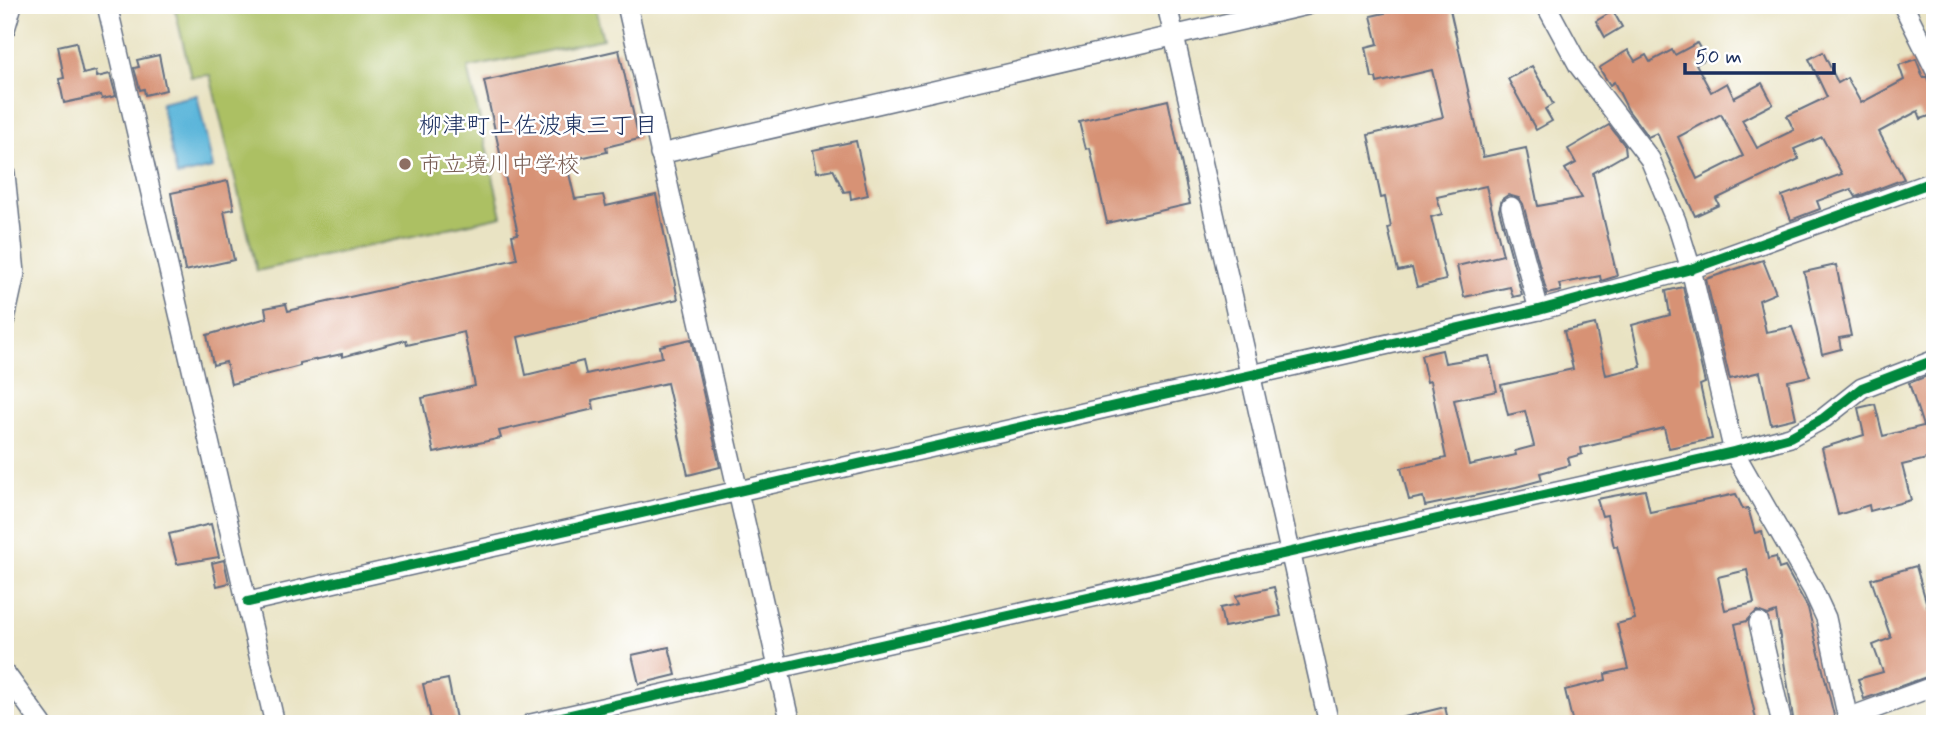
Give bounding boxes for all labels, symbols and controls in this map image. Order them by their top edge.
scale bar [1685,32,1833,76]
text: 50 m [1695,43,1742,71]
district label: 柳津町上佐波東三丁目 [418,111,658,142]
place label: 市立境川中学校 [419,151,580,181]
marker: 市立境川中学校 [397,156,413,172]

